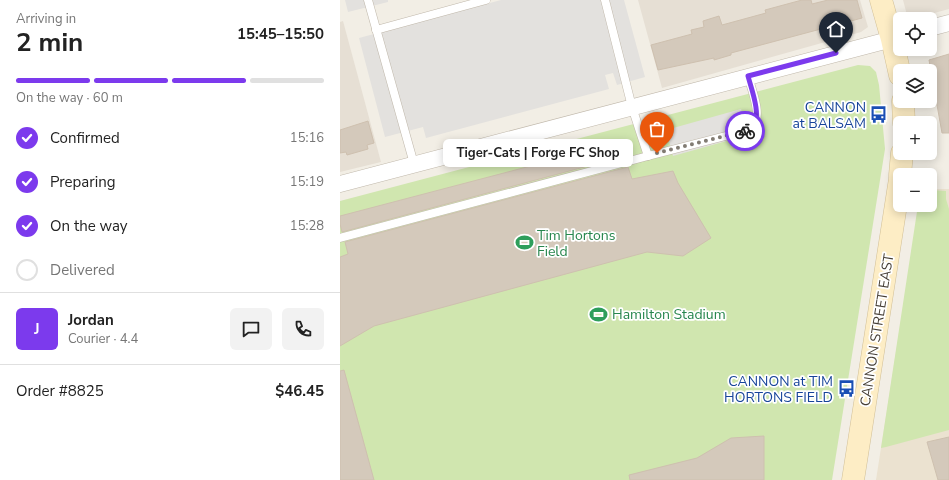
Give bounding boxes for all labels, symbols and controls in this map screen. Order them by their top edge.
text: Arriving in [16,10,76,28]
pin [819,12,853,53]
map controls [893,12,937,212]
button: locate [893,12,937,56]
icon: home [825,18,847,40]
text: 15:45–15:50 [237,24,324,44]
text: 2 min [16,25,83,60]
button: layers [893,64,937,108]
text: On the way · 60 m [16,89,123,107]
place label: CANNON at BALSAM [792,98,866,133]
bus stop icon: CANNON at BALSAM [869,105,889,125]
courier [725,111,765,151]
pin [640,112,674,153]
button: + [893,116,937,160]
icon: bag [646,118,668,140]
icon: bike [734,120,756,142]
icon: check [16,127,38,149]
text: Confirmed [50,128,120,148]
text: 15:16 [290,129,324,147]
callout: Tiger-Cats | Forge FC Shop [443,139,633,167]
text: Tiger-Cats | Forge FC Shop [456,144,620,162]
button: − [893,168,937,212]
icon: check [16,171,38,193]
text: Preparing [50,172,115,192]
text: 15:19 [290,173,324,191]
icon: check [16,215,38,237]
text: On the way [50,216,128,236]
text: 15:28 [290,217,324,235]
place label: Tim Hortons Field [537,226,616,261]
sports icon: Tim Hortons Field [514,233,534,253]
street label: CANNON STREET EAST [856,252,899,408]
text: Delivered [50,260,115,280]
sports icon: Hamilton Stadium [589,304,609,324]
place label: Hamilton Stadium [612,305,726,324]
button: chat [230,308,272,350]
button: phone [282,308,324,350]
text: Jordan [68,310,114,330]
text: J [34,319,40,339]
text: Courier · 4.4 [68,330,138,348]
place label: CANNON at TIM HORTONS FIELD [724,372,833,407]
bus stop icon: CANNON at TIM HORTONS FIELD [836,379,856,399]
text: Order #8825 [16,381,104,401]
text: $46.45 [275,381,324,401]

